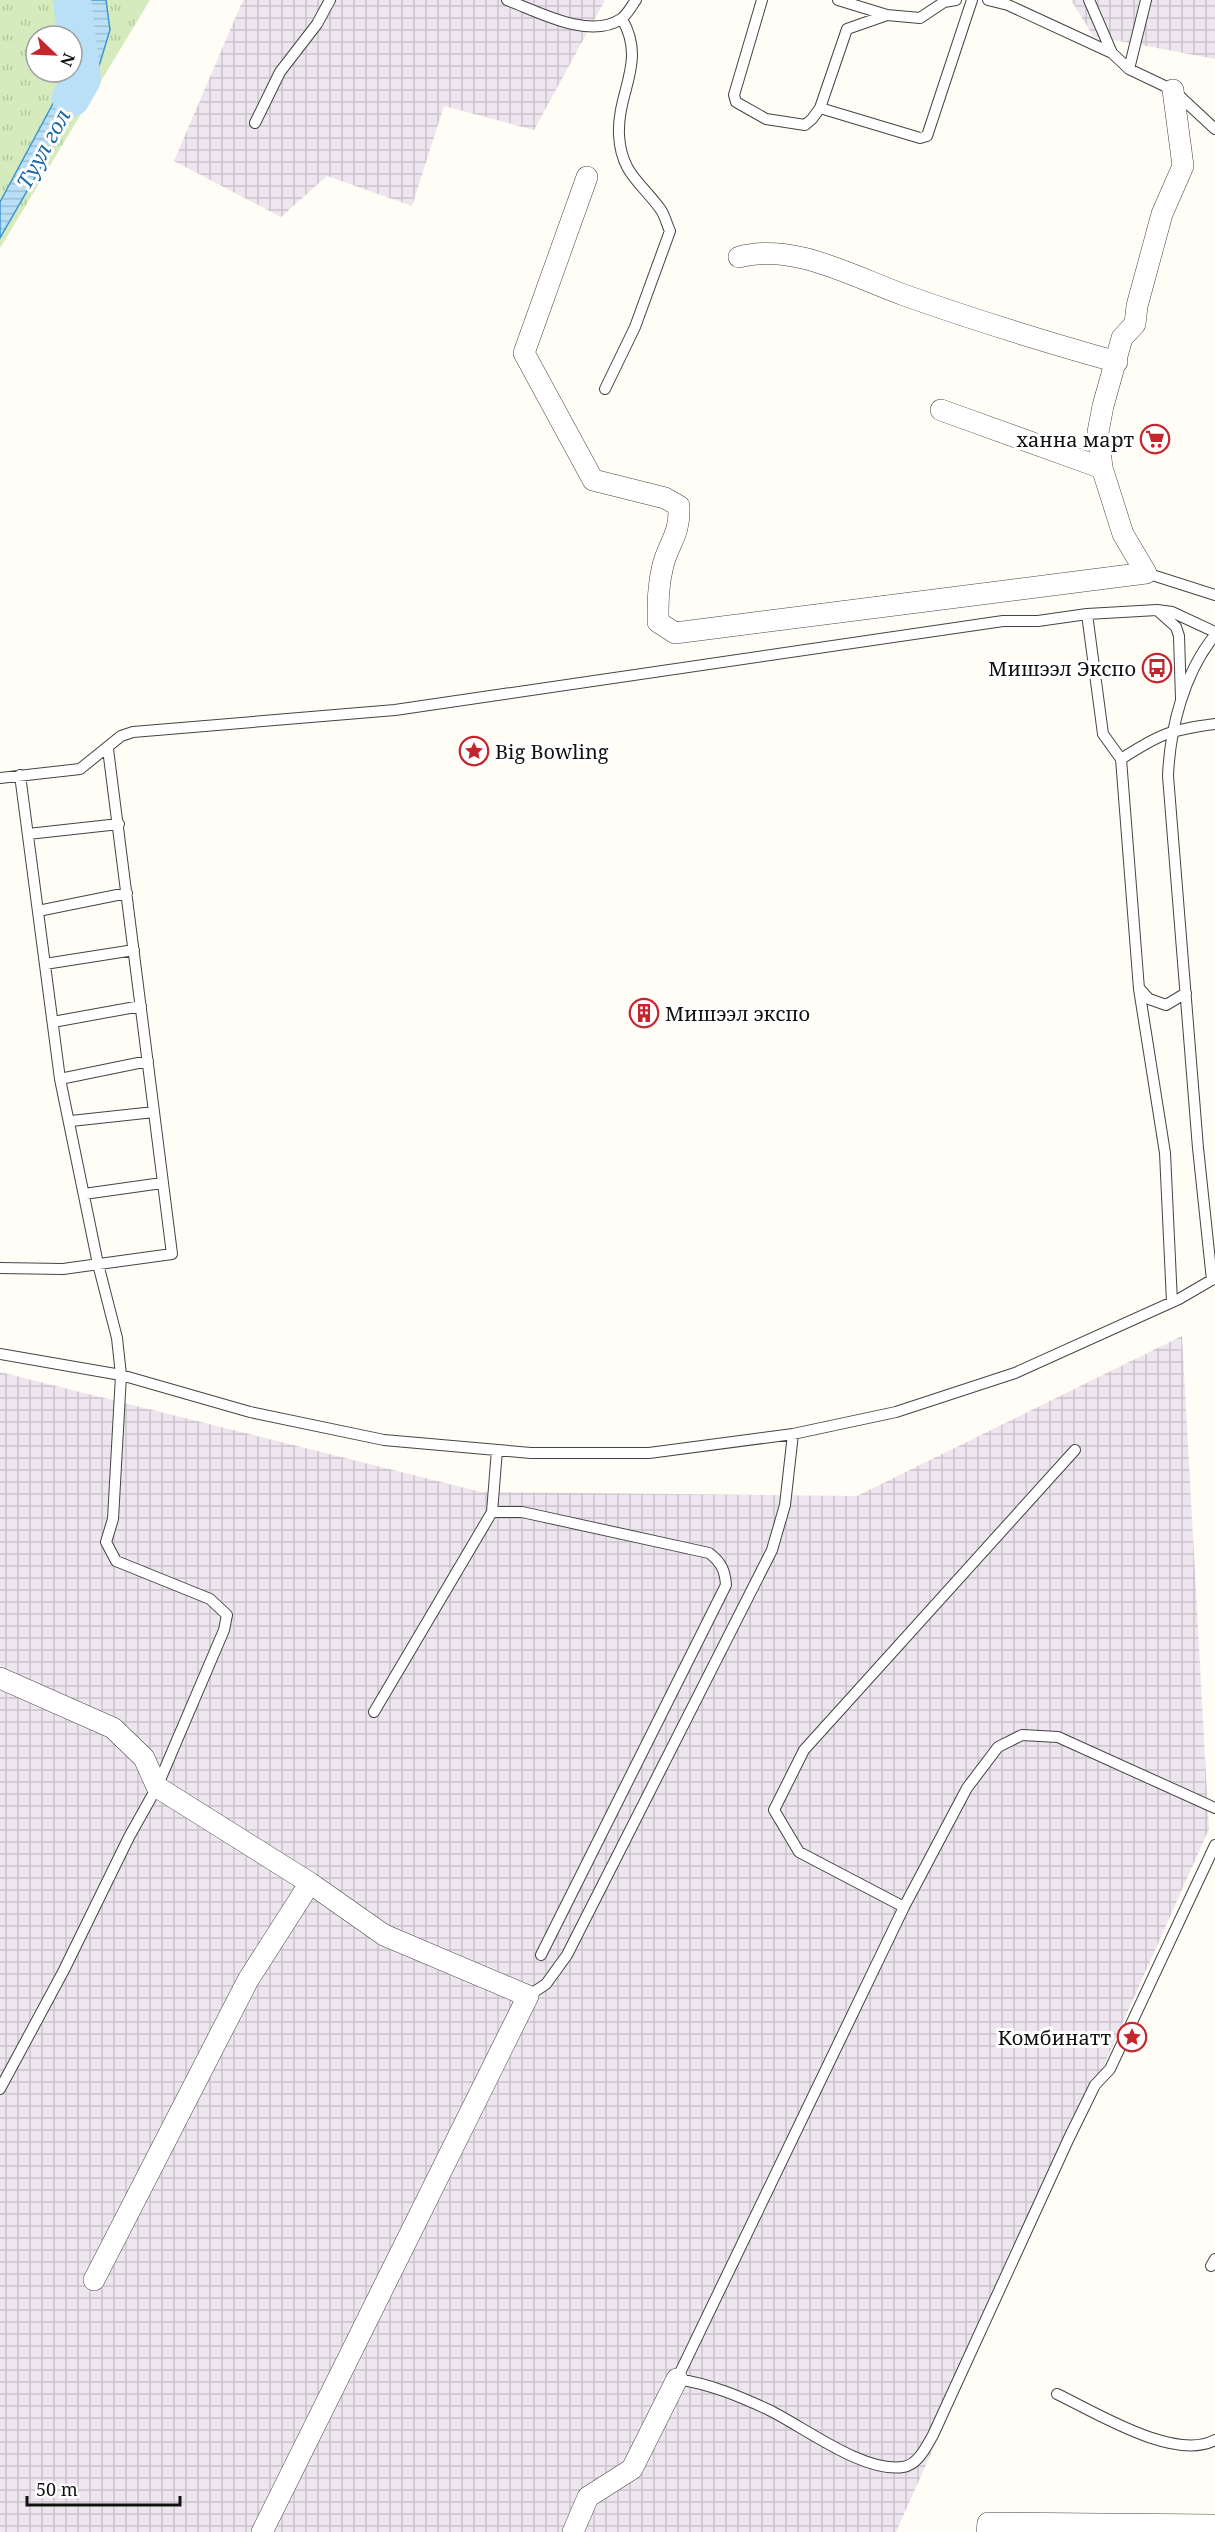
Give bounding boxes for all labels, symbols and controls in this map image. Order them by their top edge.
north arrow [24,24,84,84]
text: N [55,50,80,70]
water label: Туул гол [10,104,76,194]
supermarket icon: ханна март [1139,423,1171,455]
place label: ханна март [1016,426,1134,453]
bus stop icon: Мишээл Экспо [1141,652,1173,684]
place label: Мишээл Экспо [988,655,1136,682]
place icon: Big Bowling [458,735,490,767]
place label: Big Bowling [495,738,609,765]
building icon: Мишээл экспо [628,997,660,1029]
place label: Мишээл экспо [665,1000,810,1027]
place icon: Комбинатт [1116,2021,1148,2053]
place label: Комбинатт [998,2024,1111,2051]
scale bar [27,2469,180,2507]
text: 50 m [36,2477,78,2501]

